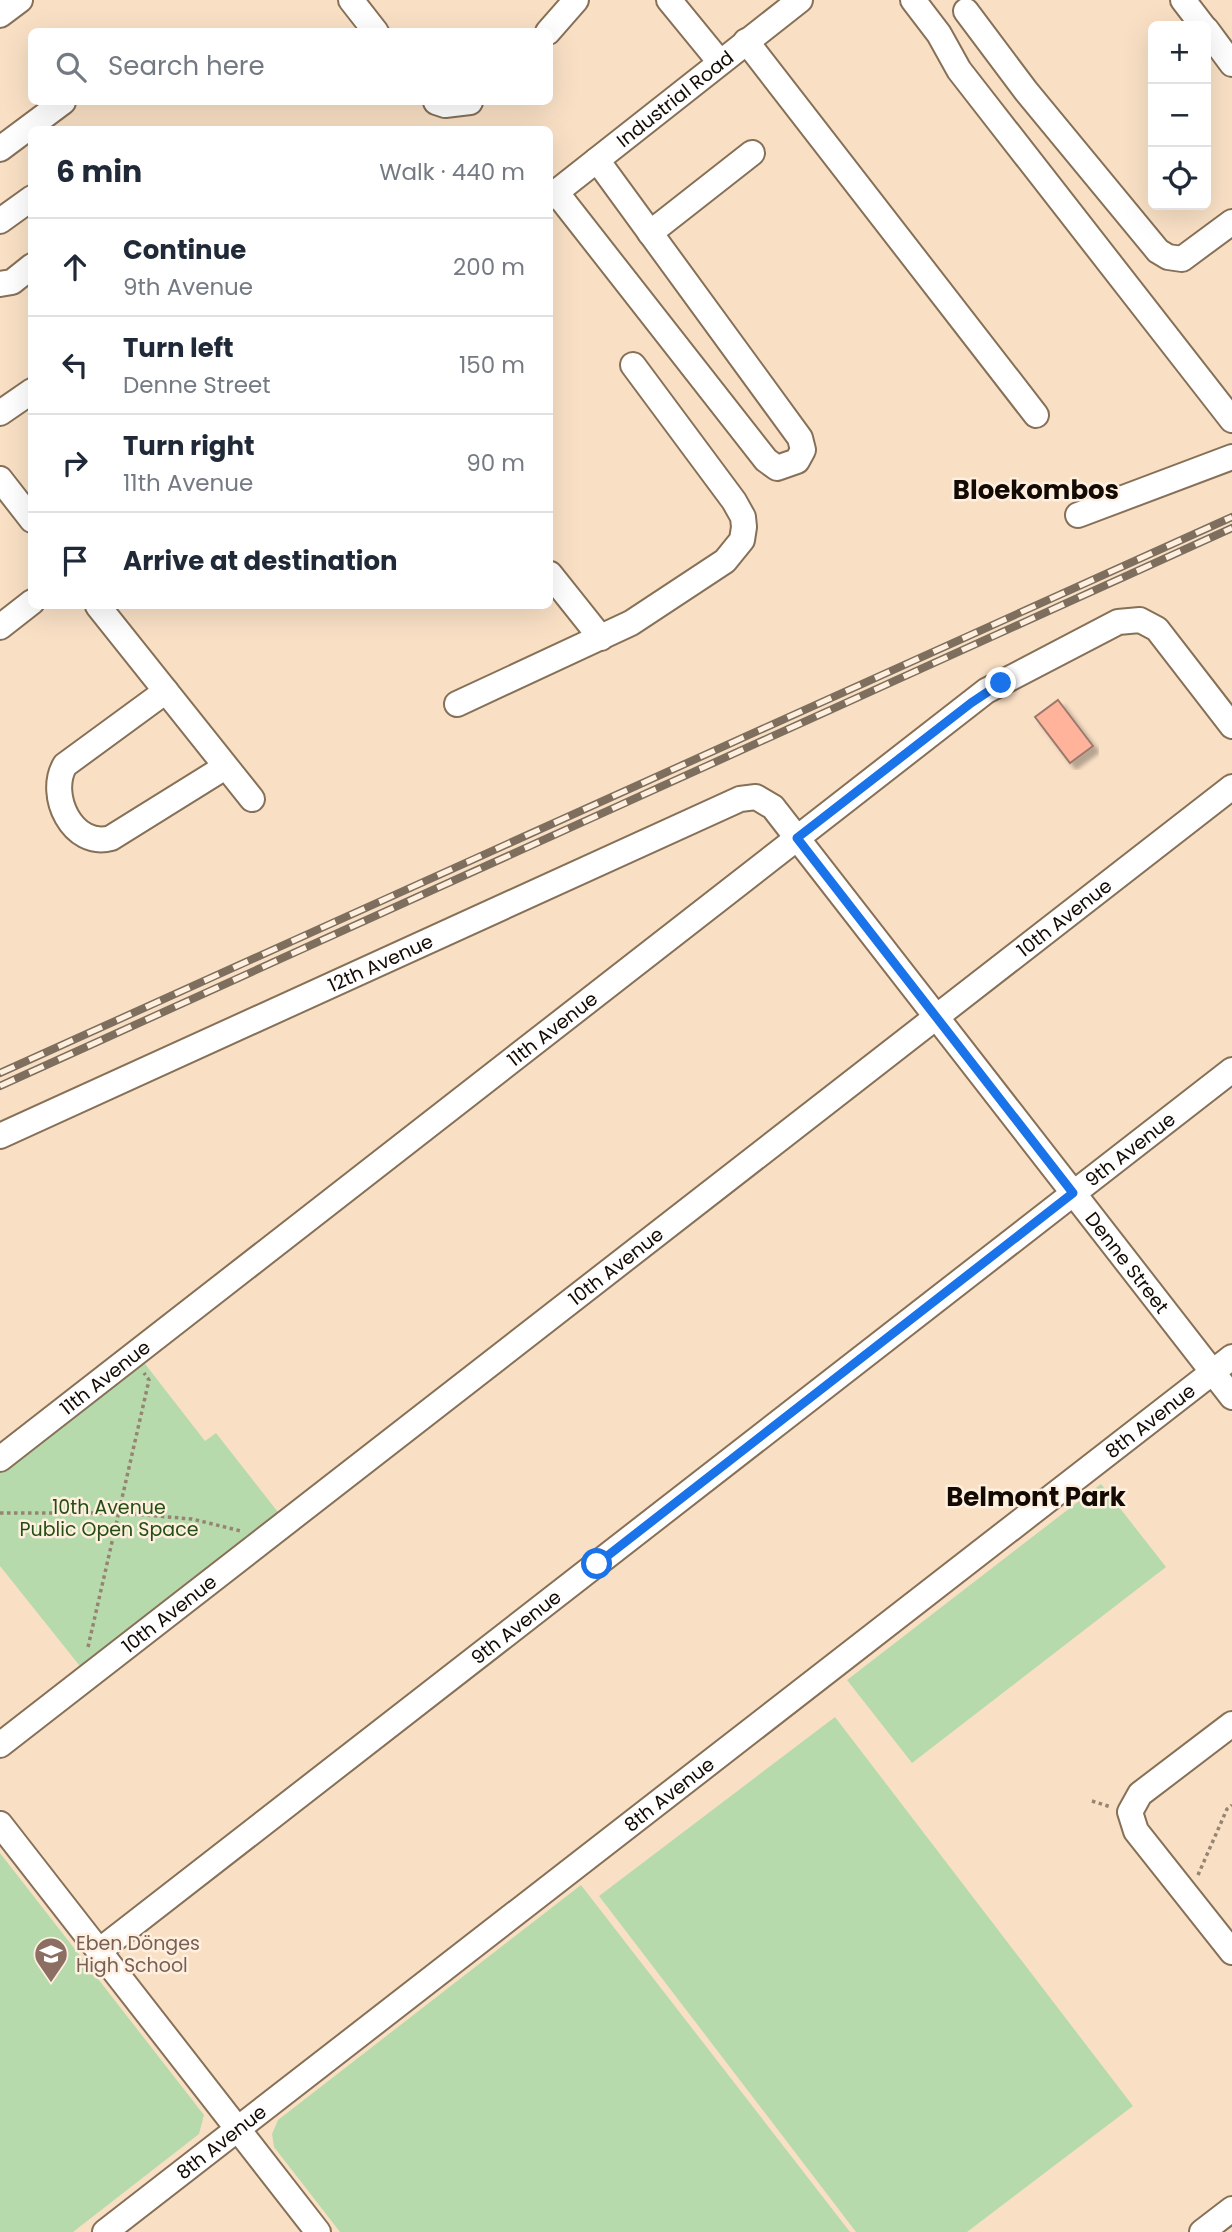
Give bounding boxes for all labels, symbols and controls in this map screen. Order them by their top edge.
map controls [1148,21,1211,210]
button: + [1148,21,1211,84]
search box [28,28,553,105]
street label: Industrial Road [611,44,739,153]
icon: search [52,48,90,86]
text: Search here [108,48,265,84]
button: − [1148,84,1211,147]
button: locate [1148,147,1211,210]
text: 6 min [56,150,142,193]
text: Walk · 440 m [379,156,525,188]
text: Continue [123,232,246,268]
icon: ahead [56,248,94,286]
text: 200 m [453,251,525,283]
text: 9th Avenue [123,271,253,303]
text: Turn left [123,330,234,366]
icon: left [56,346,94,384]
text: 150 m [459,349,525,381]
text: Denne Street [123,369,271,401]
text: Turn right [123,428,255,464]
icon: right [56,444,94,482]
text: 90 m [466,447,525,479]
text: 11th Avenue [123,467,253,499]
district label: Bloekombos [953,472,1119,508]
icon: arrive [56,542,94,580]
text: Arrive at destination [123,543,398,579]
route end [985,667,1016,698]
street label: 10th Avenue [1011,872,1117,963]
street label: 12th Avenue [324,927,437,998]
street label: 11th Avenue [501,985,603,1073]
street label: 9th Avenue [1079,1106,1181,1193]
street label: Denne Street [1079,1206,1175,1319]
street label: 10th Avenue [563,1221,669,1312]
street label: 11th Avenue [54,1334,156,1421]
street label: 8th Avenue [1099,1377,1201,1464]
district label: Belmont Park [946,1479,1126,1515]
park label: 10th Avenue Public Open Space [20,1494,198,1543]
route start [581,1548,612,1579]
street label: 10th Avenue [116,1568,222,1659]
street label: 9th Avenue [465,1583,567,1671]
street label: 8th Avenue [618,1750,720,1838]
place label: Eben Dönges High School [76,1930,200,1979]
school or university icon: Eben Dönges High School [32,1935,70,1984]
street label: 8th Avenue [170,2098,272,2185]

